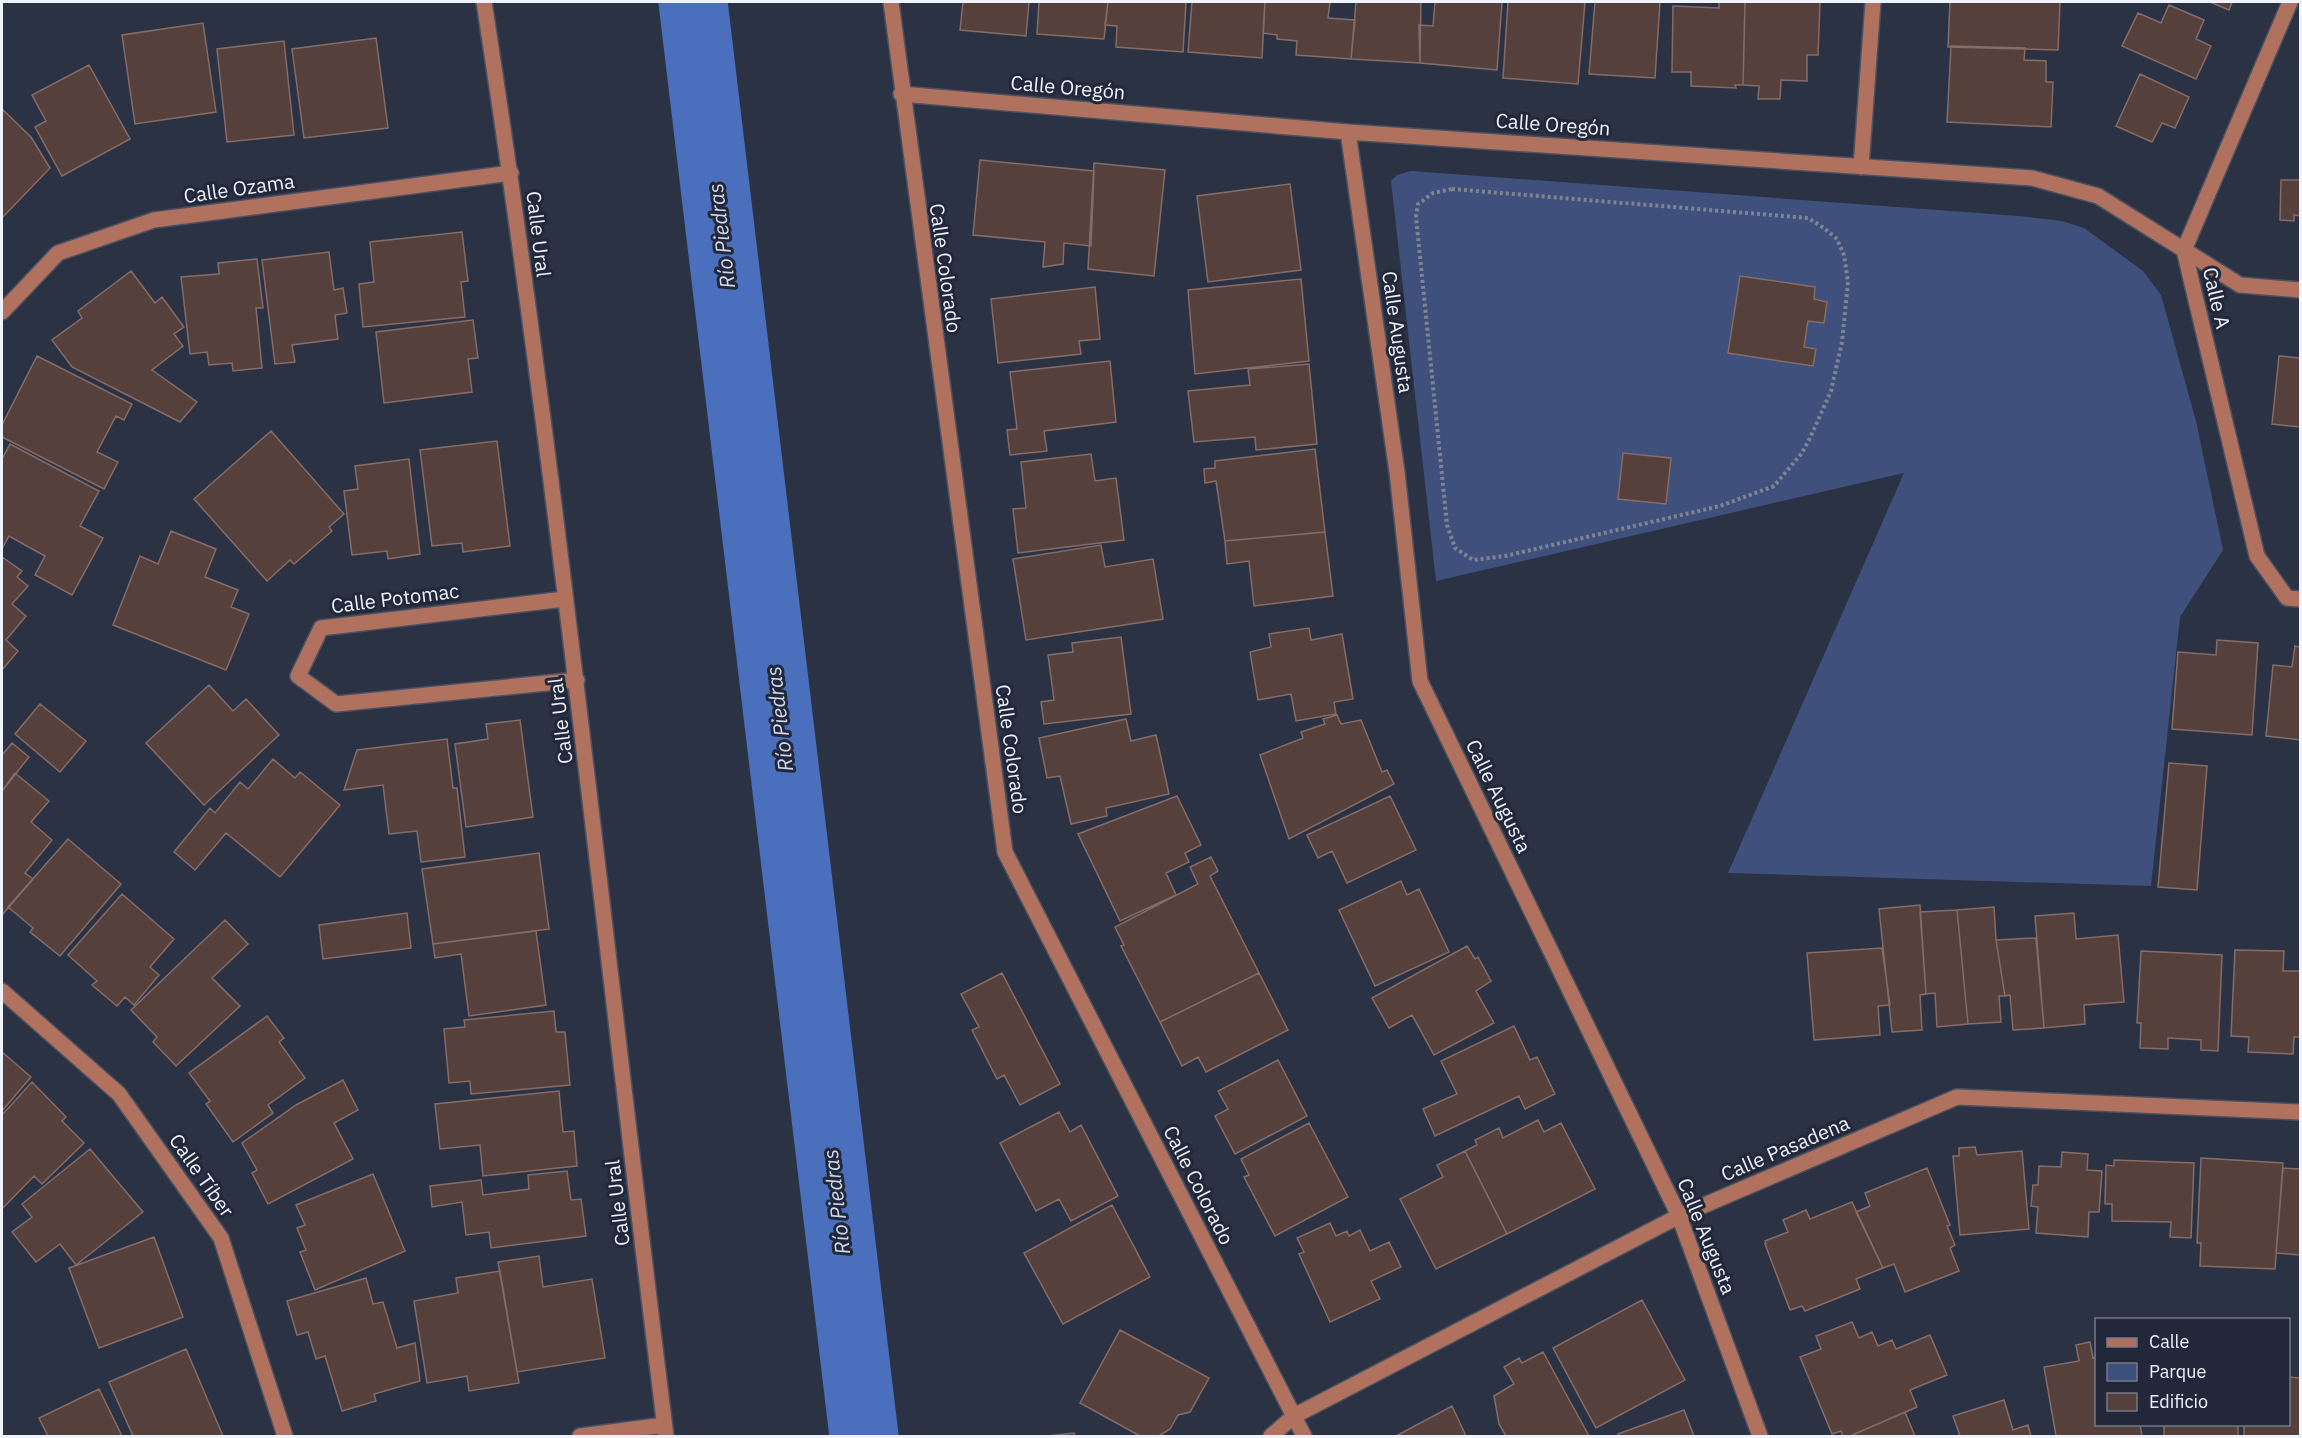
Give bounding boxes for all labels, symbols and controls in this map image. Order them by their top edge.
street label: Calle Oregón [1010,69,1126,105]
street label: Calle Oregón [1495,107,1611,141]
street label: Calle Ozama [182,167,297,209]
water label: Río Piedras [701,182,741,290]
street label: Calle Ural [520,189,558,279]
street label: Calle Colorado [924,201,968,335]
street label: Calle A [2197,265,2237,332]
street label: Calle Augusta [1376,269,1420,395]
street label: Calle Potomac [329,577,461,619]
water label: Río Piedras [759,665,799,773]
street label: Calle Ural [541,676,579,766]
street label: Calle Colorado [990,682,1034,816]
street label: Calle Augusta [1460,735,1538,857]
street label: Calle Pasadena [1717,1109,1854,1187]
street label: Calle Colorado [1157,1121,1241,1249]
street label: Calle Tíber [163,1128,241,1222]
water label: Río Piedras [816,1148,856,1256]
street label: Calle Ural [598,1158,636,1248]
street label: Calle Augusta [1671,1174,1743,1298]
legend [2095,1318,2290,1426]
text: Calle [2149,1330,2189,1353]
text: Parque [2149,1360,2207,1383]
text: Edificio [2149,1390,2208,1413]

